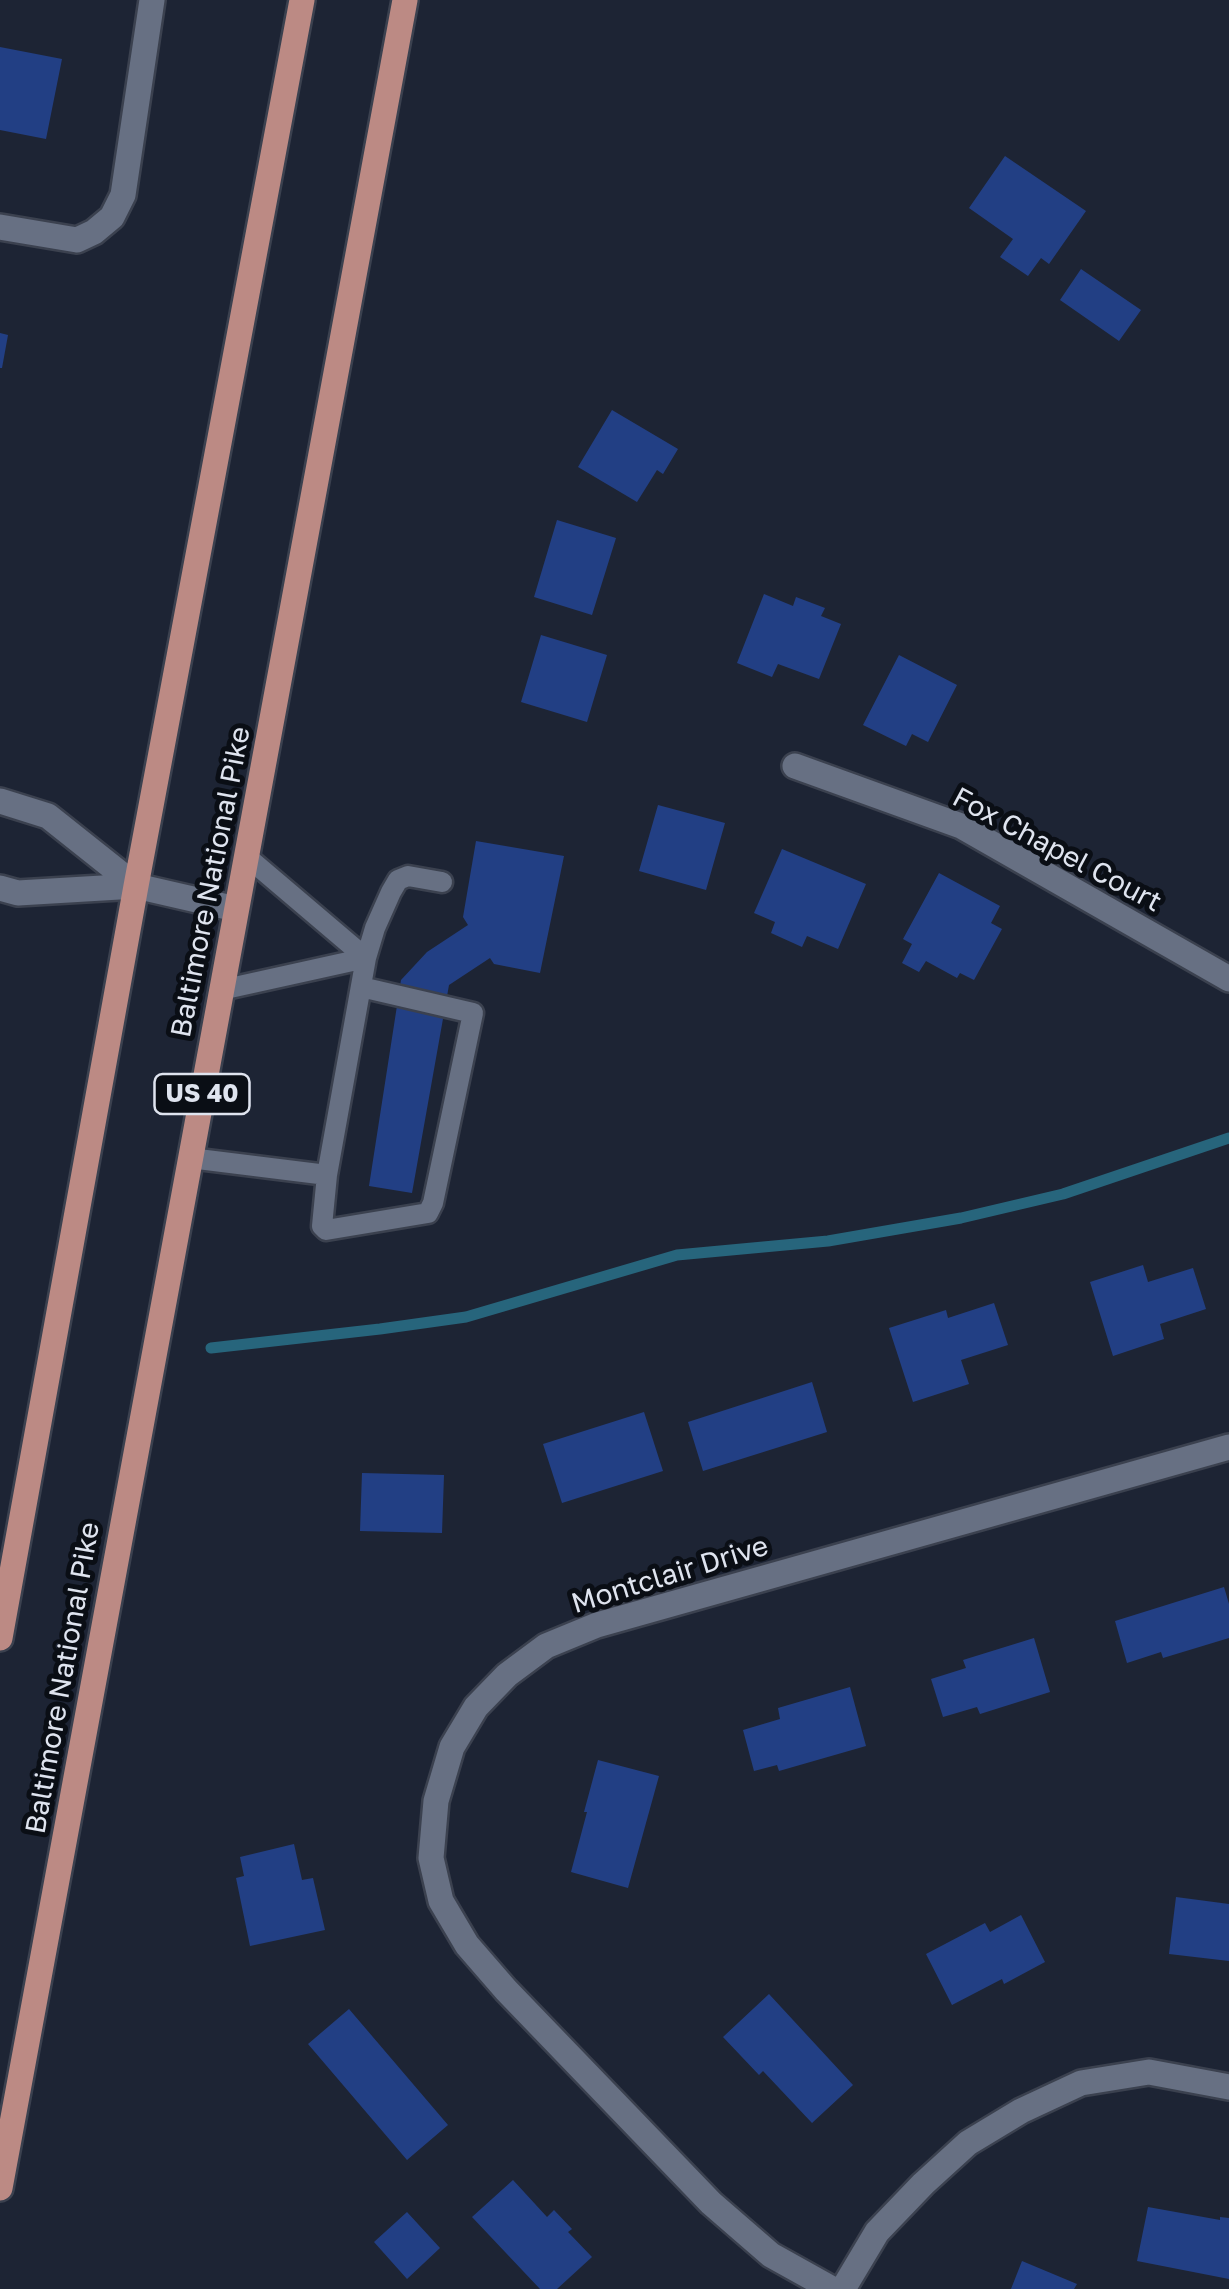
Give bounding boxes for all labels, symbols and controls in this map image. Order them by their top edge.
street label: Baltimore National Pike [164,724,258,1040]
street label: Fox Chapel Court [947,781,1167,919]
road number: US 40 [154,1074,250,1114]
street label: Baltimore National Pike [19,1520,107,1836]
street label: Montclair Drive [568,1529,772,1621]

